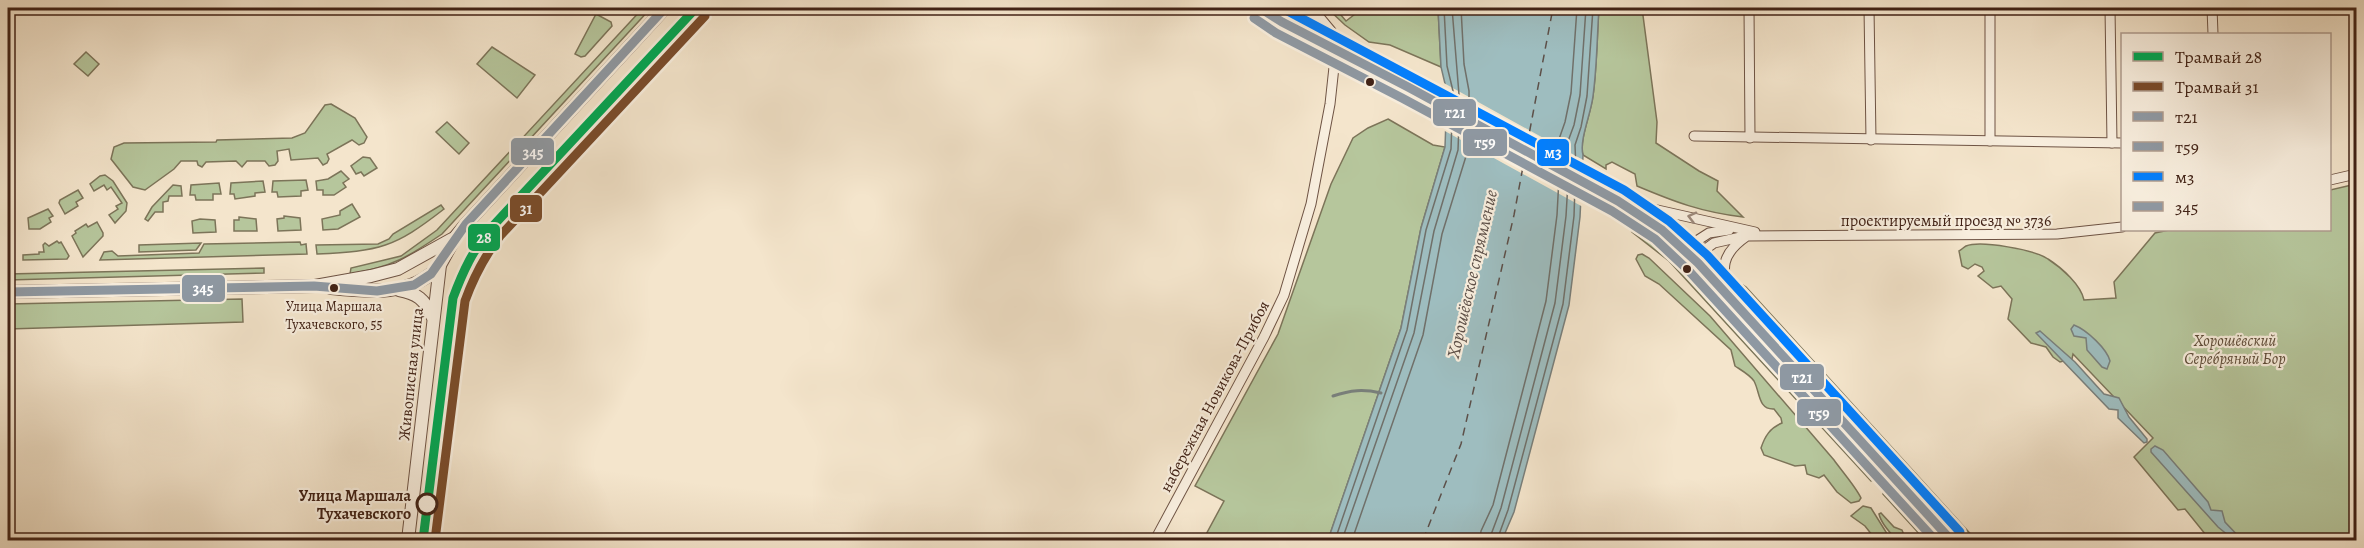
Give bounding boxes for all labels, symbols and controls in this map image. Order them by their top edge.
legend [2121,33,2331,231]
text: Трамвай 28 [2175,45,2262,69]
text: Трамвай 31 [2175,75,2259,99]
unlabelled marker [1364,76,1376,88]
line badge: т21 [1432,98,1477,127]
text: т21 [1445,102,1466,124]
text: т21 [2175,105,2198,129]
line badge: т59 [1462,128,1508,157]
text: т59 [1474,132,1496,154]
text: т59 [2175,135,2199,159]
line badge: 345 [510,137,555,166]
line badge: м3 [1536,138,1570,167]
text: 345 [522,142,544,164]
text: м3 [1544,142,1562,164]
text: м3 [2175,165,2195,189]
water label: Хорошёвское спрямление [1441,187,1503,362]
line badge: 31 [509,194,543,223]
text: 345 [2175,195,2198,219]
text: 31 [520,198,533,220]
street label: проектируемый проезд № 3736 [1841,210,2051,232]
one-way arrow [1687,212,1697,225]
line badge: 28 [467,223,501,252]
text: 28 [476,227,492,249]
unlabelled marker [1681,263,1693,275]
line badge: 345 [181,274,226,303]
text: 345 [192,278,214,300]
marker: Улица Маршала Тухачевского, 55 [328,282,340,294]
place label: Улица Маршала Тухачевского, 55 [285,297,383,334]
street label: набережная Новикова-Прибоя [1155,297,1275,496]
street label: Живописная улица [393,306,429,442]
park label: Хорошёвский Серебряный Бор [2184,330,2286,370]
line badge: т21 [1779,363,1825,391]
text: т21 [1792,367,1813,389]
line badge: т59 [1796,398,1842,427]
text: т59 [1808,403,1830,425]
place label: Улица Маршала Тухачевского [299,485,411,525]
marker: Улица Маршала Тухачевского [416,493,438,515]

